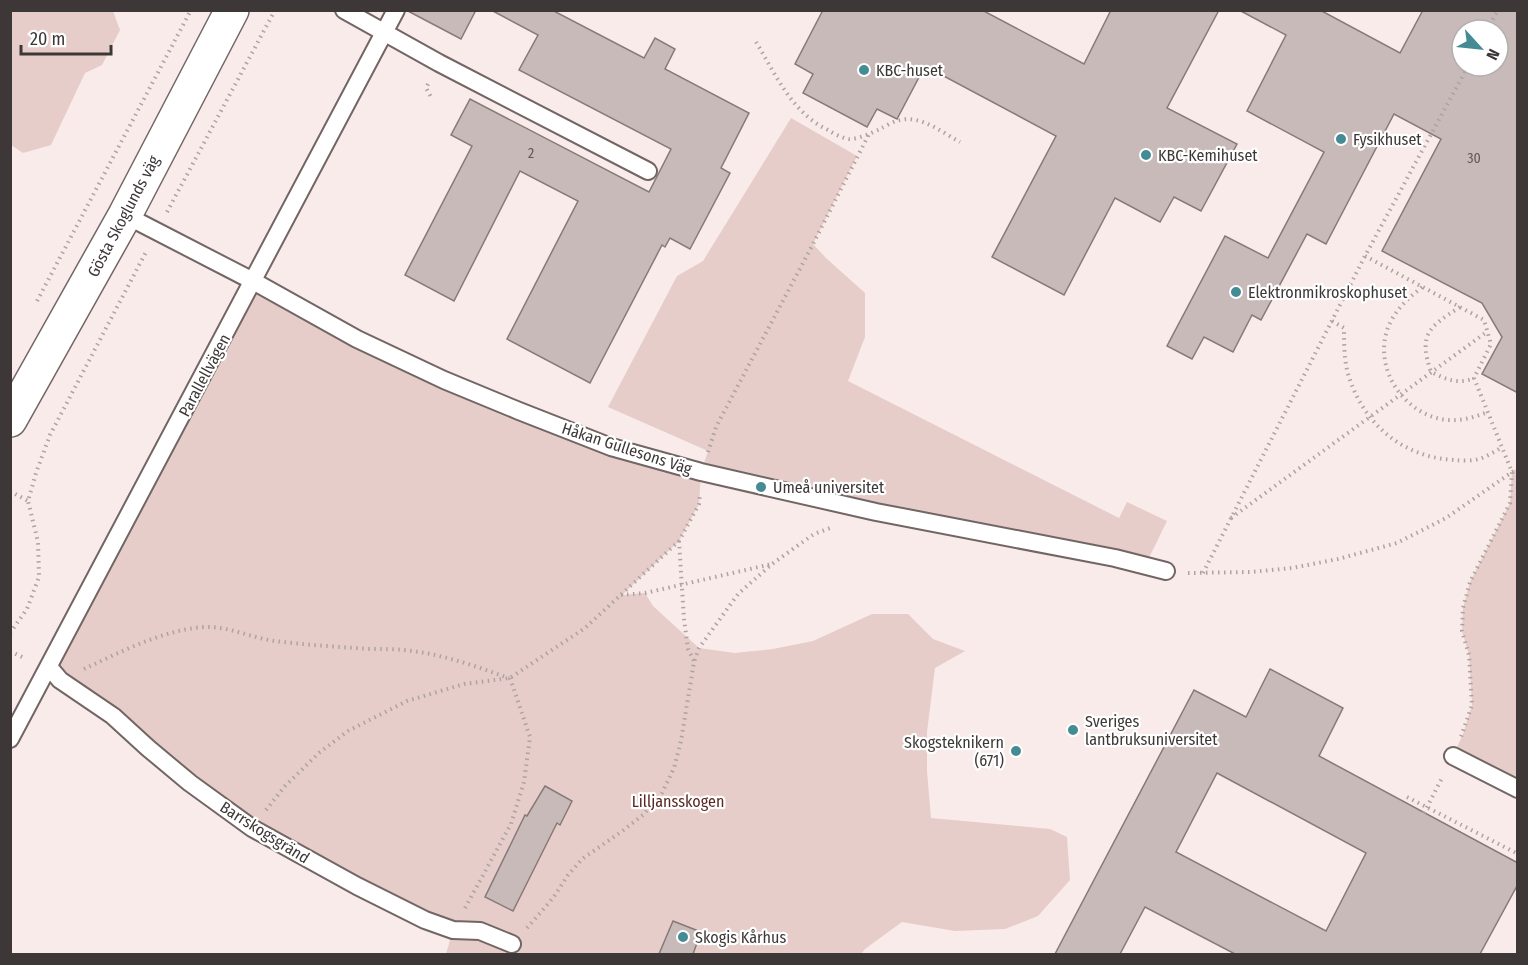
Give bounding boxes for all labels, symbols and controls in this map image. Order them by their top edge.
scale bar [21,18,111,56]
north arrow [1450,18,1510,78]
text: 20 m [30,28,65,50]
text: N [1482,46,1504,63]
place label: KBC-huset [876,61,944,80]
marker: KBC-huset [857,63,871,77]
place label: Fysikhuset [1353,130,1422,149]
marker: Fysikhuset [1334,132,1348,146]
house number: 2 [528,145,534,162]
place label: KBC-Kemihuset [1158,146,1258,165]
marker: KBC-Kemihuset [1139,148,1153,162]
house number: 30 [1467,150,1481,167]
street label: Gösta Skoglunds väg [83,152,164,280]
place label: Elektronmikroskophuset [1248,283,1408,302]
marker: Elektronmikroskophuset [1229,285,1243,299]
street label: Parallellvägen [175,331,234,420]
street label: Håkan Gullesons Väg [559,418,695,479]
place label: Umeå universitet [773,478,885,497]
marker: Umeå universitet [754,480,768,494]
place label: Sveriges lantbruksuniversitet [1085,712,1218,749]
marker: Sveriges lantbruksuniversitet [1066,723,1080,737]
place label: Skogsteknikern (671) [904,733,1004,770]
marker: Skogsteknikern (671) [1009,744,1023,758]
park label: Lilljansskogen [632,792,724,811]
street label: Barrskogsgränd [217,797,313,867]
place label: Skogis Kårhus [695,928,786,947]
marker: Skogis Kårhus [676,930,690,944]

